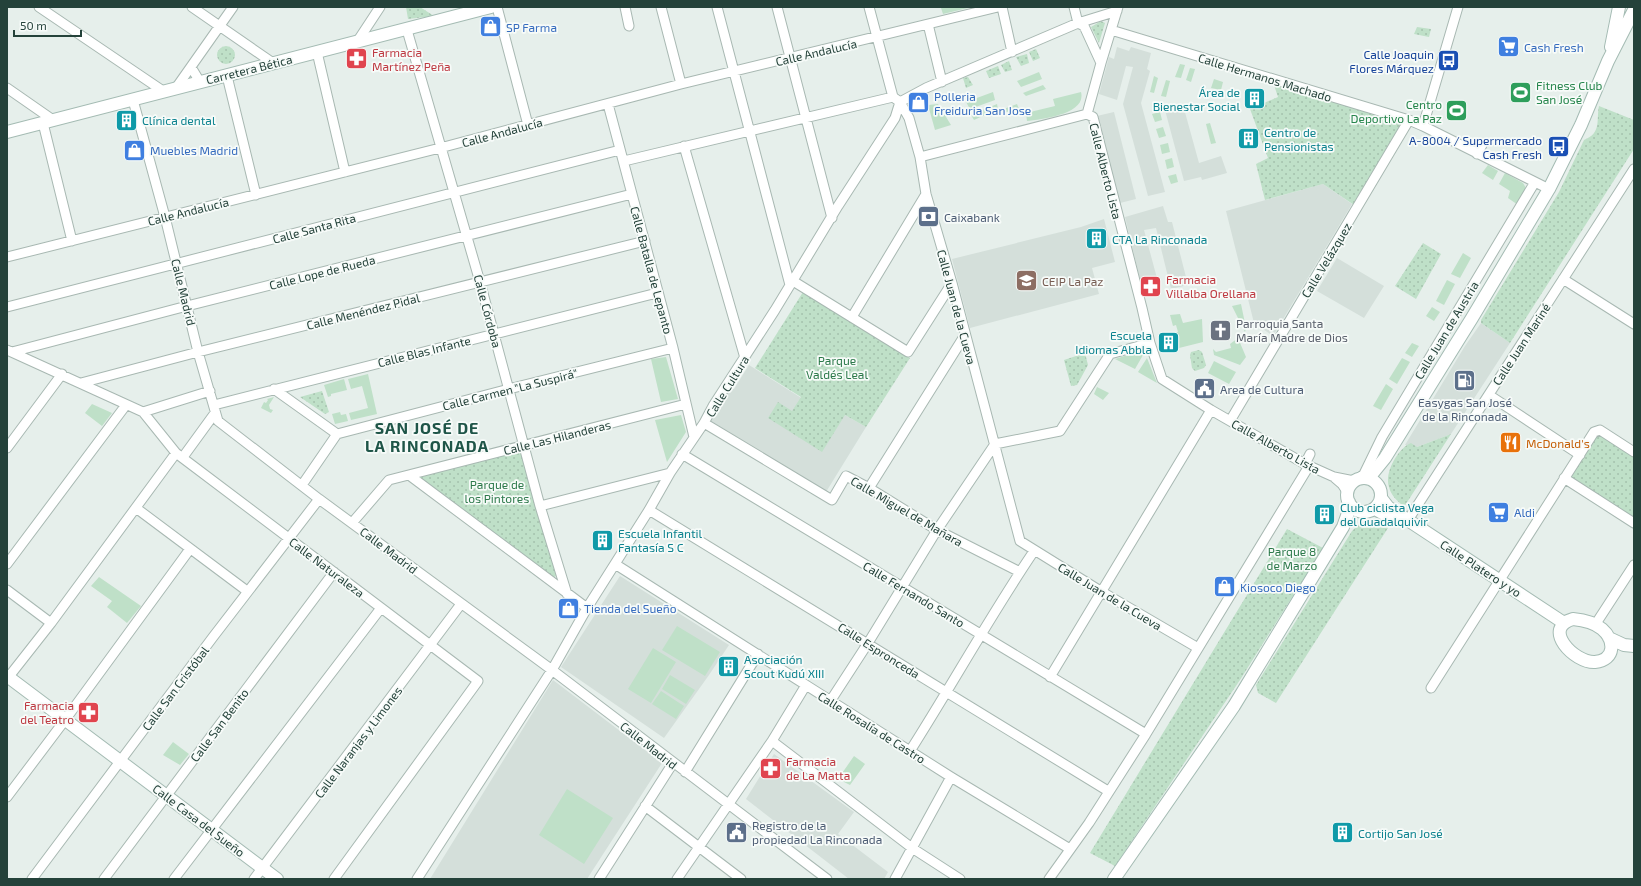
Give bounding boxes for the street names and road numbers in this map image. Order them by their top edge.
street label: Calle Andalucía [774,36,858,68]
street label: Calle Hermanos Machado [1197,50,1334,104]
street label: Carretera Bética [204,52,294,86]
street label: Calle Andalucía [460,114,544,150]
street label: Calle Alberto Lista [1087,121,1125,221]
street label: Calle Andalucía [146,194,230,228]
street label: Calle Batalla de Lepanto [628,205,676,336]
street label: Calle Santa Rita [271,210,357,246]
street label: Calle Velázquez [1298,220,1354,300]
street label: Calle Juan de la Cueva [935,248,979,366]
street label: Calle Lope de Rueda [267,252,377,292]
street label: Calle Madrid [169,257,199,327]
street label: Calle Córdoba [472,273,504,349]
street label: Calle Juan de Austria [1411,279,1481,381]
street label: Calle Menéndez Pidal [305,290,422,332]
street label: Calle Juan Mariné [1489,300,1553,388]
street label: Calle Blas Infante [376,333,472,369]
street label: Calle Cultura [703,353,751,419]
street label: Calle Carmen "La Suspirá" [441,365,579,413]
street label: Calle Alberto Lista [1229,416,1323,476]
street label: Calle Las Hilanderas [502,417,612,457]
street label: Calle Miguel de Mañara [848,473,966,549]
street label: Calle Madrid [357,524,421,576]
street label: Calle Naturaleza [287,534,367,600]
street label: Calle Platero y yo [1438,537,1524,599]
street label: Calle Fernando Santo [861,558,967,630]
street label: Calle Juan de la Cueva [1056,560,1164,632]
street label: Calle Espronceda [836,619,922,681]
street label: Calle San Cristóbal [139,643,211,733]
street label: Calle Naranjas y Limones [312,684,405,801]
street label: Calle San Benito [187,686,251,764]
street label: Calle Rosalía de Castro [816,688,928,766]
street label: Calle Madrid [618,718,680,772]
street label: Calle Casa del Sueño [150,781,248,859]

